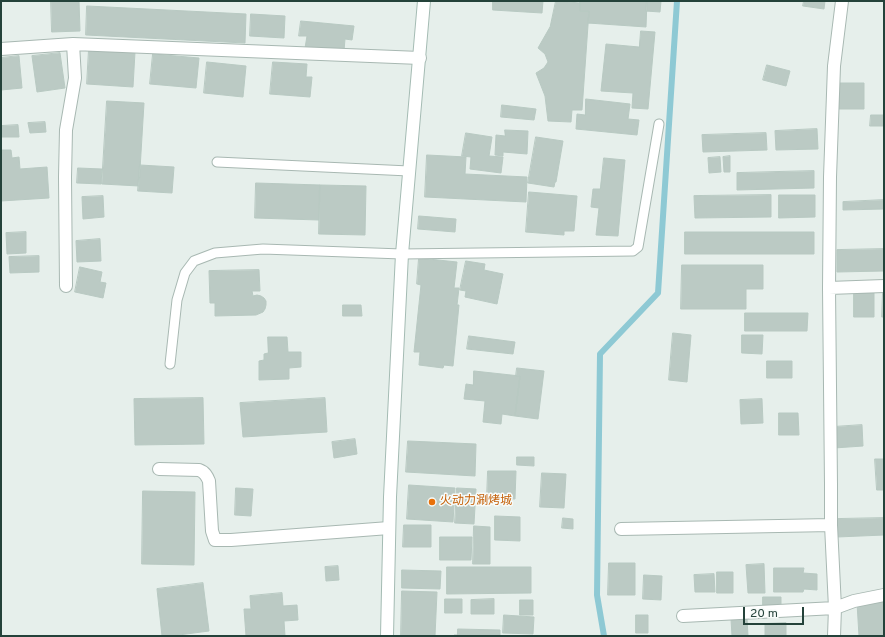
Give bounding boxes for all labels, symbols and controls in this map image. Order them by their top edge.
place label: 火动力涮烤城 [440,495,512,509]
marker: 火动力涮烤城 [427,497,437,507]
scale bar [745,599,806,625]
text: 20 m [750,606,778,622]

